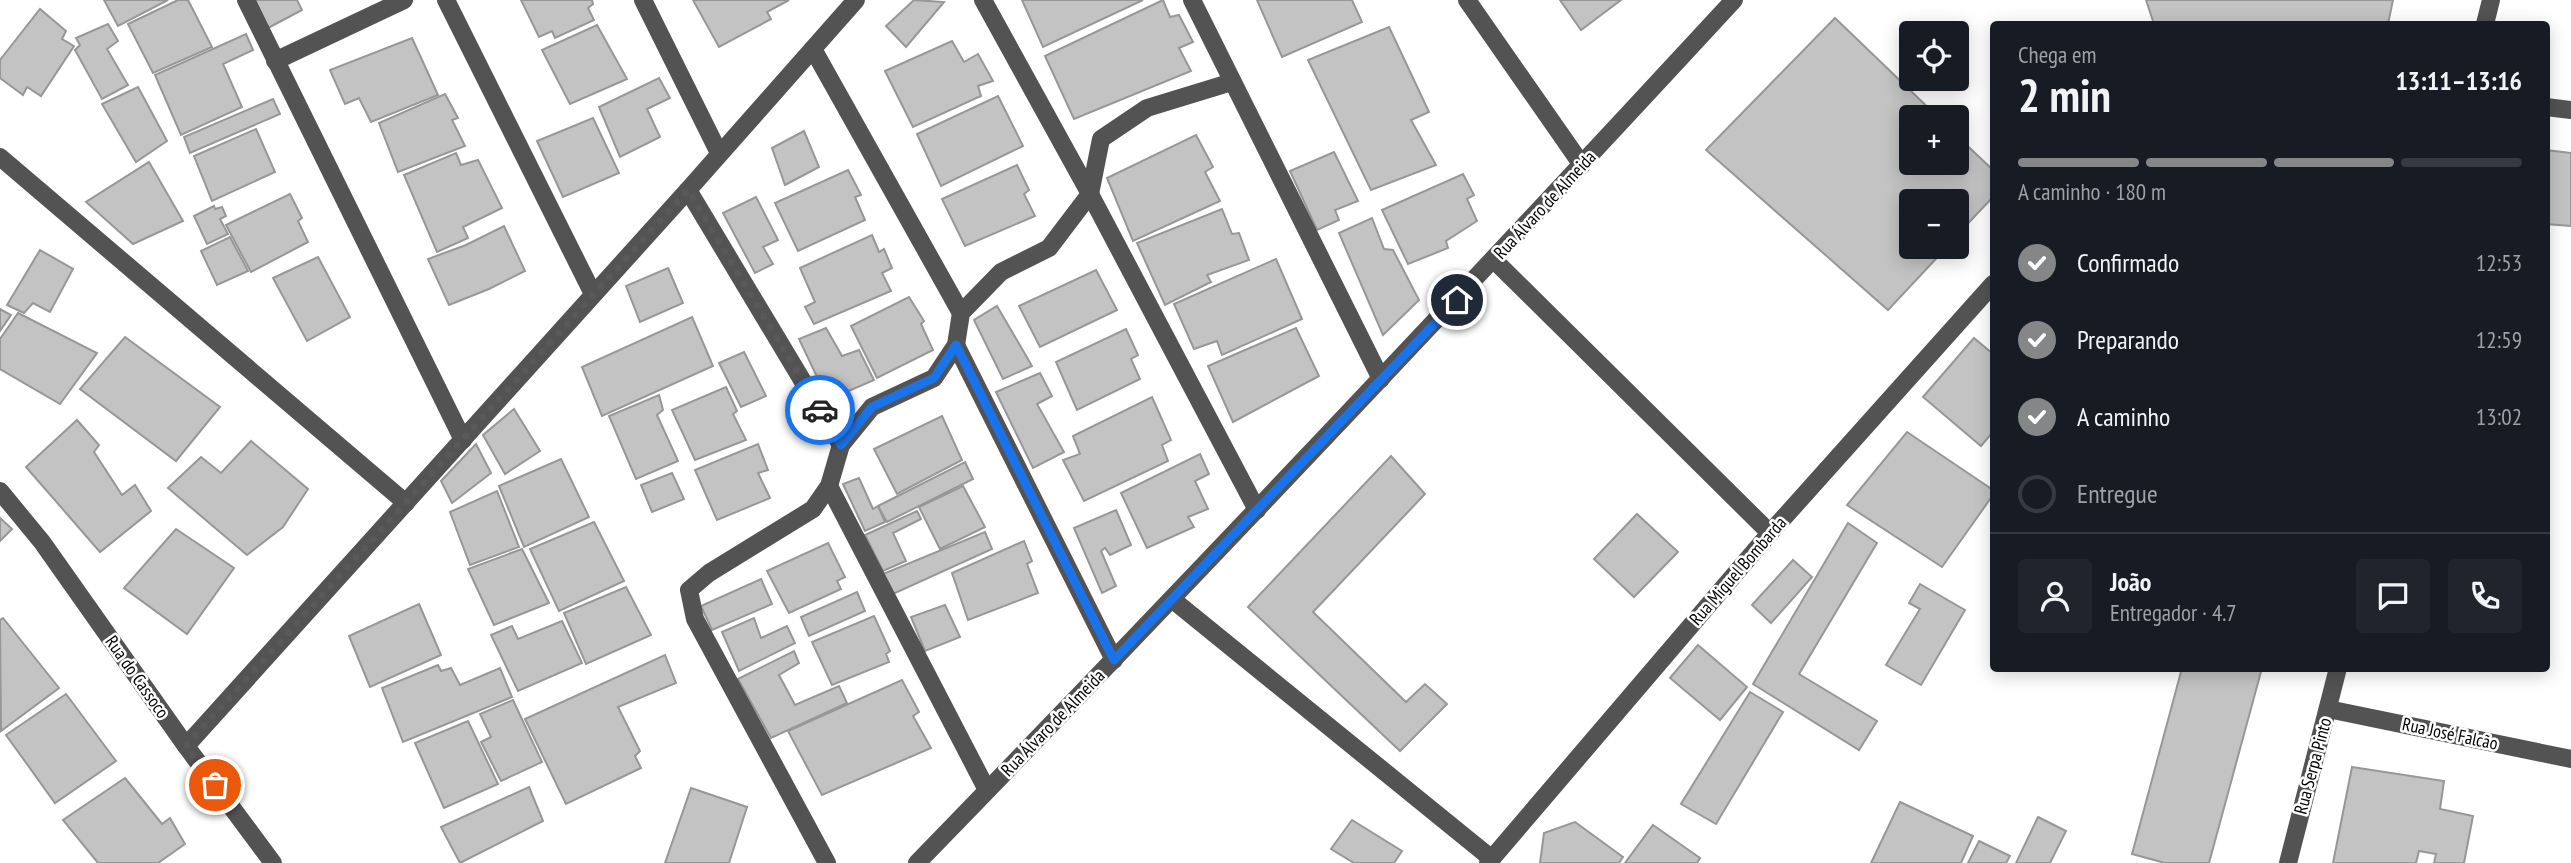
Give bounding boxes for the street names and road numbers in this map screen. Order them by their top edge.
street label: Rua Álvaro de Almeida [1489,146,1601,264]
street label: Rua Miguel Bombarda [1684,512,1791,630]
street label: Rua do Cassoco [100,631,174,723]
street label: Rua Álvaro de Almeida [996,664,1109,781]
street label: Rua José Falcão [2400,712,2500,755]
street label: Rua Serpa Pinto [2289,715,2336,817]

